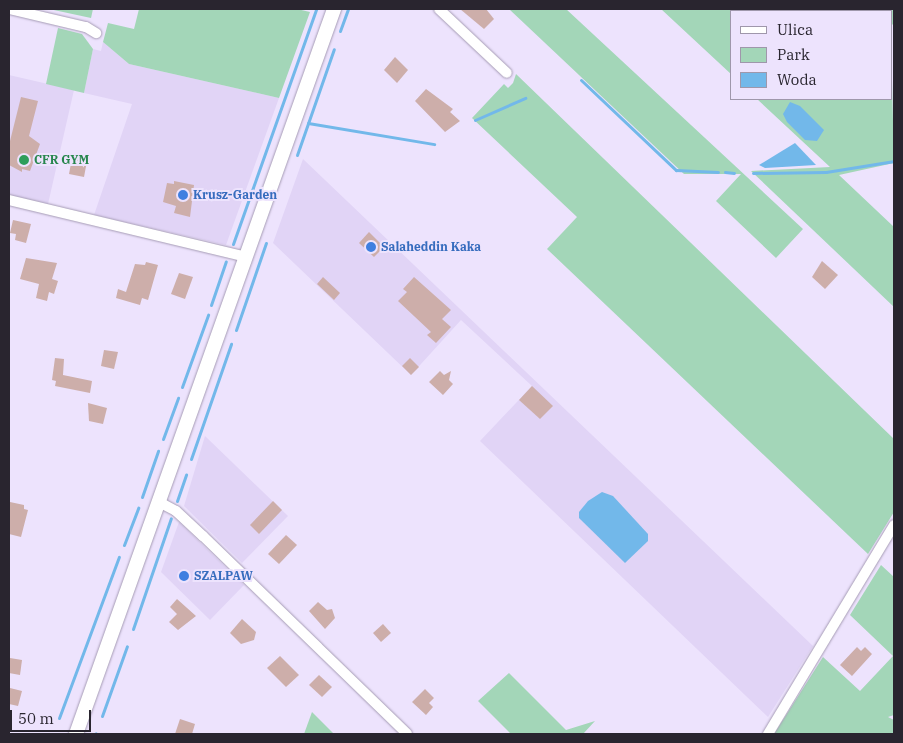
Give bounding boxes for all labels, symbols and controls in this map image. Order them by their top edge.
legend [730,10,893,100]
text: Ulica [777,20,813,39]
text: Park [777,45,810,64]
text: Woda [777,70,817,89]
place label: CFR GYM [34,153,89,167]
marker: CFR GYM [18,154,30,166]
place label: Krusz-Garden [193,188,277,202]
marker: Krusz-Garden [177,189,189,201]
place label: Salaheddin Kaka [381,240,481,254]
marker: Salaheddin Kaka [365,241,377,253]
place label: SZALPAW [194,569,253,583]
marker: SZALPAW [178,570,190,582]
scale bar [12,700,94,732]
text: 50 m [18,709,54,728]

